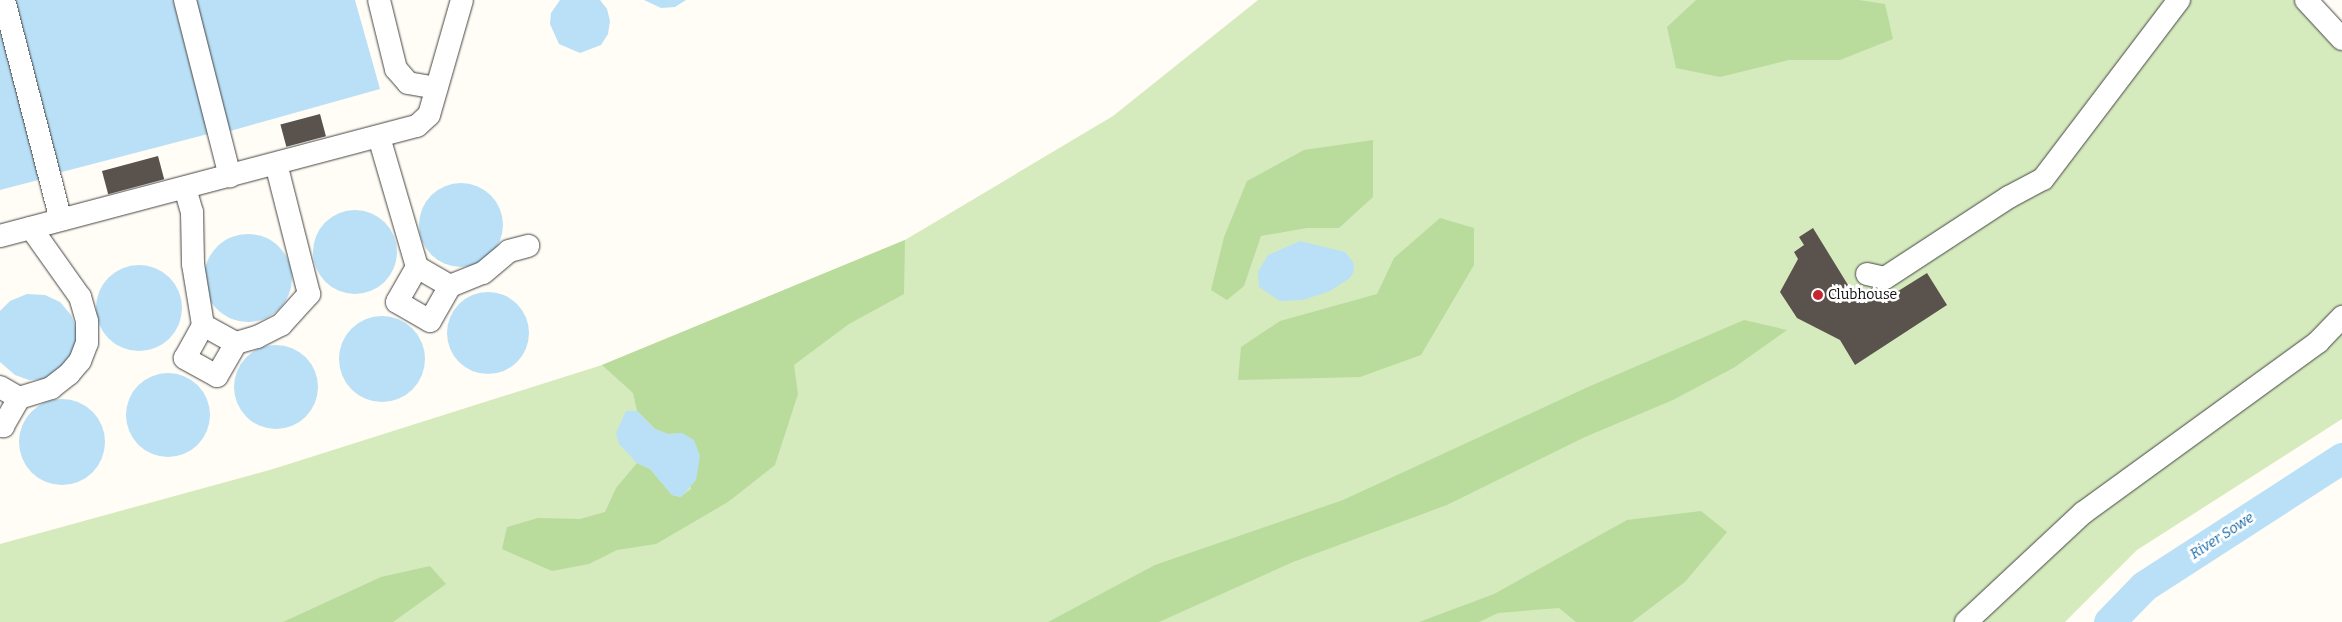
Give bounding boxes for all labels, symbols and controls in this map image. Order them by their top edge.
place label: Clubhouse [1828,287,1897,303]
marker: Clubhouse [1812,289,1824,301]
water label: River Sowe [2187,509,2257,563]

